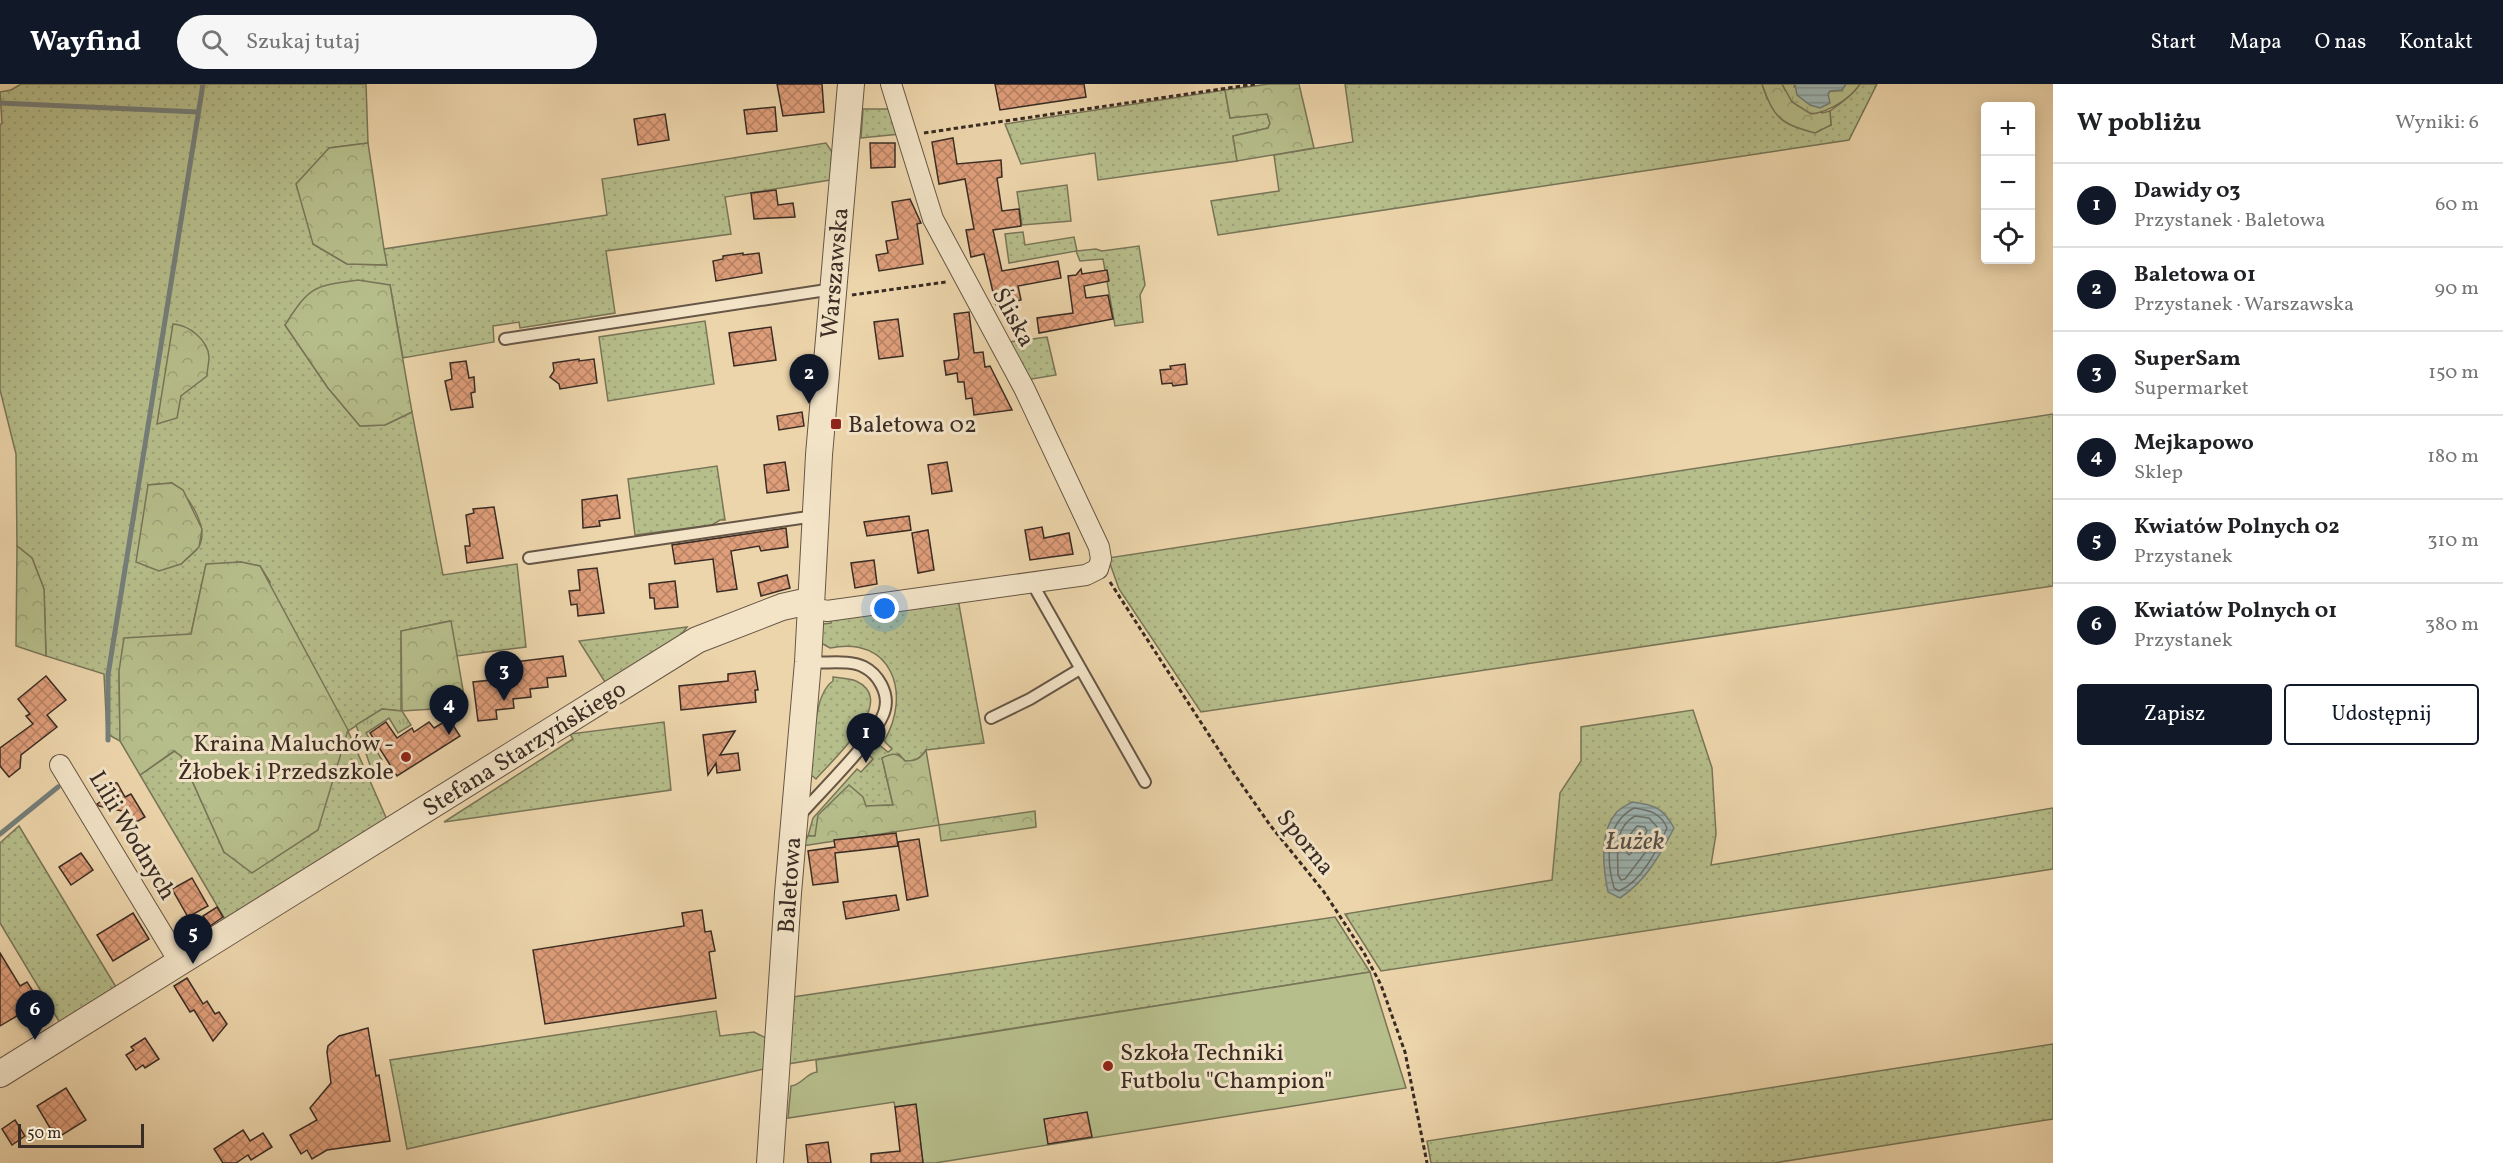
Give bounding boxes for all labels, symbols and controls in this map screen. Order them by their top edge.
search box [177,15,597,69]
text: Wayfind [30,23,141,62]
icon: search [198,26,231,59]
text: Szukaj tutaj [246,27,360,58]
text: Start [2151,28,2196,57]
text: Mapa [2229,28,2282,57]
text: O nas [2315,28,2366,57]
text: Kontakt [2399,28,2473,57]
map controls [1981,102,2035,264]
button: + [1981,102,2035,156]
text: W pobliżu [2077,105,2201,141]
text: Wyniki: 6 [2395,109,2479,137]
button: − [1981,156,2035,210]
text: Dawidy 03 [2134,176,2241,207]
text: 1 [2092,191,2101,219]
text: 60 m [2435,191,2479,219]
street label: Warszawska [813,206,859,340]
text: Przystanek · Baletowa [2134,207,2325,235]
button: locate [1981,210,2035,264]
text: Baletowa 01 [2134,260,2256,291]
text: 2 [2091,275,2102,303]
text: 90 m [2435,275,2479,303]
street label: Śliska [982,282,1042,354]
text: Przystanek · Warszawska [2134,291,2354,319]
text: SuperSam [2134,344,2241,375]
pin: 2 [790,354,828,404]
text: 3 [2091,359,2102,387]
text: 150 m [2428,359,2479,387]
text: Supermarket [2134,375,2249,403]
place label: Baletowa 02 [848,409,977,443]
marker: Baletowa 02 [829,417,843,431]
text: Mejkapowo [2134,428,2254,459]
text: 4 [2090,443,2103,471]
text: 180 m [2427,443,2479,471]
text: Sklep [2134,459,2183,487]
text: Kwiatów Polnych 02 [2134,512,2340,543]
text: 5 [2092,527,2101,555]
text: 310 m [2427,527,2479,555]
text: Przystanek [2134,543,2233,571]
your location [870,594,899,623]
text: Kwiatów Polnych 01 [2134,596,2337,627]
text: 6 [2091,611,2102,639]
text: 380 m [2425,611,2479,639]
text: Przystanek [2134,627,2233,655]
pin: 3 [484,652,524,701]
street label: Stefana Starzyńskiego [417,673,633,826]
button: Zapisz [2077,684,2272,745]
button: Udostępnij [2284,684,2479,745]
pin: 4 [430,686,468,735]
pin: 1 [846,714,886,763]
place label: Kraina Maluchów - Żłobek i Przedszkole [178,728,394,790]
marker: Kraina Maluchów - Żłobek i Przedszkole [399,750,413,764]
street label: Lilii Wodnych [79,765,183,907]
street label: Sporna [1267,803,1342,884]
water label: Łużek [1605,824,1665,860]
street label: Baletowa [771,836,811,935]
pin: 5 [174,914,212,964]
pin: 6 [15,990,54,1040]
place label: Szkoła Techniki Futbolu "Champion" [1120,1037,1332,1099]
marker: Szkoła Techniki Futbolu "Champion" [1101,1059,1115,1073]
scale bar [18,1121,144,1148]
text: 50 m [27,1123,61,1145]

